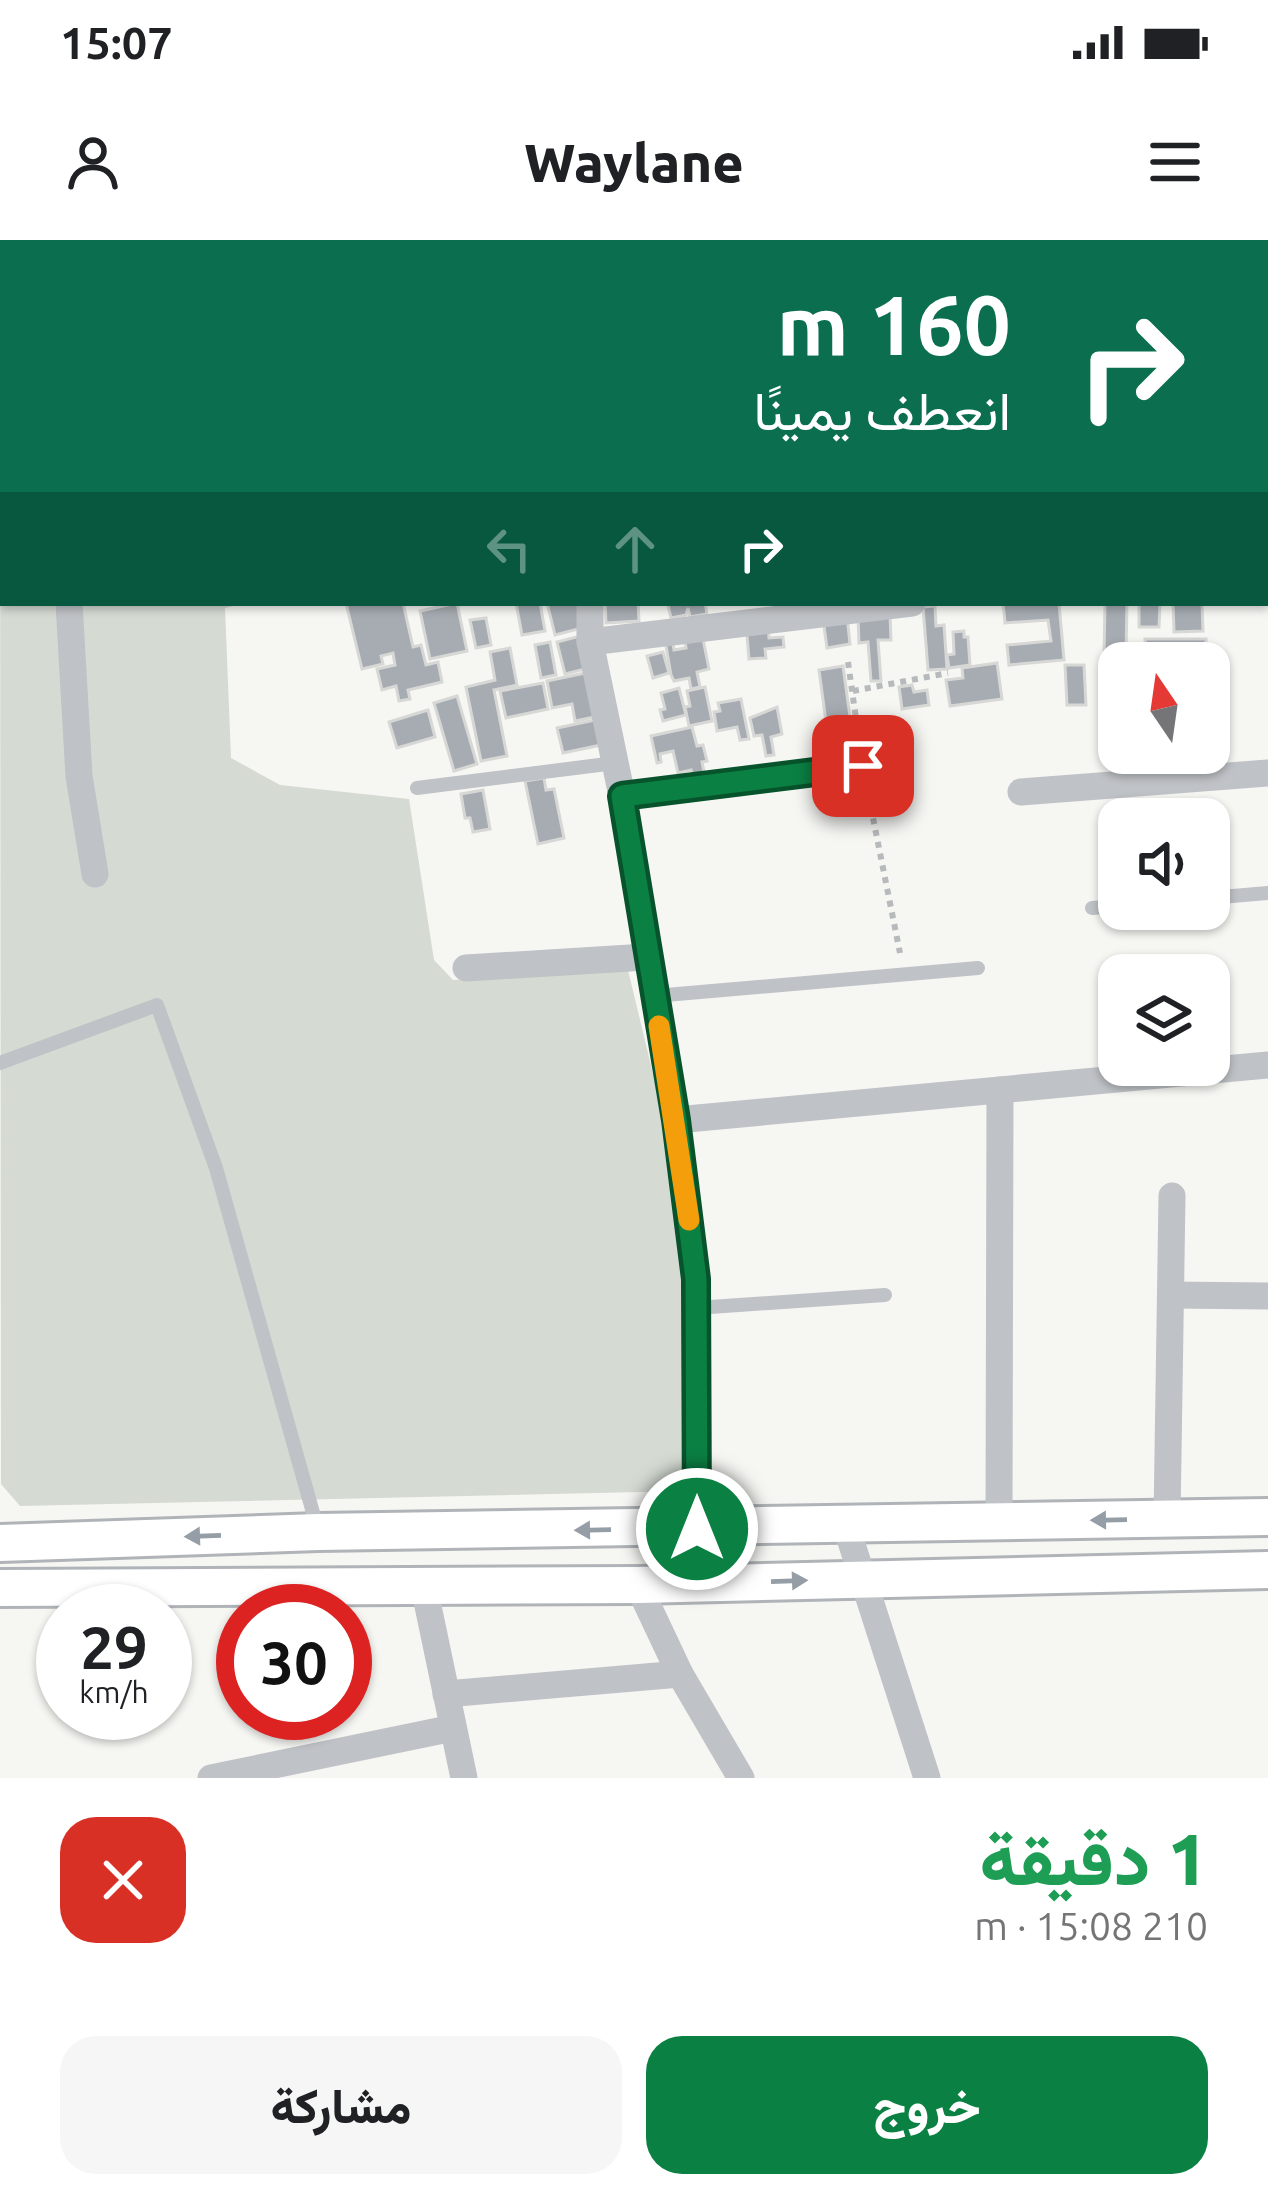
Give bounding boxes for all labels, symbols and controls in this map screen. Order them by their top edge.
text: 15:07 [60,17,173,68]
icon: person [60,129,126,195]
icon: menu [1142,129,1208,195]
text: Waylane [524,132,744,192]
text: 160 m [777,277,1011,371]
icon: right [1053,288,1209,444]
text: انعطف يمينًا [753,380,1011,440]
icon: left [476,516,542,582]
icon: ahead [602,516,668,582]
icon: right [728,516,794,582]
north arrow [1098,642,1230,774]
map controls [1098,642,1230,1086]
pin [812,715,914,817]
icon: arrive [830,733,896,799]
button: sound [1098,798,1230,930]
button: layers [1098,954,1230,1086]
position arrow [634,1466,760,1592]
one-way arrow [1089,1511,1127,1530]
one-way arrow [573,1520,611,1540]
one-way arrow [183,1527,221,1546]
one-way arrow [771,1571,809,1590]
speed limit sign: 30 [216,1584,372,1740]
text: 29 [80,1613,148,1680]
text: km/h [79,1675,149,1709]
button: close [60,1817,186,1943]
text: 1 دقيقة [980,1818,1208,1899]
text: 210 m · 15:08 [974,1904,1208,1947]
button: مشاركة [60,2036,622,2174]
button: خروج [646,2036,1208,2174]

